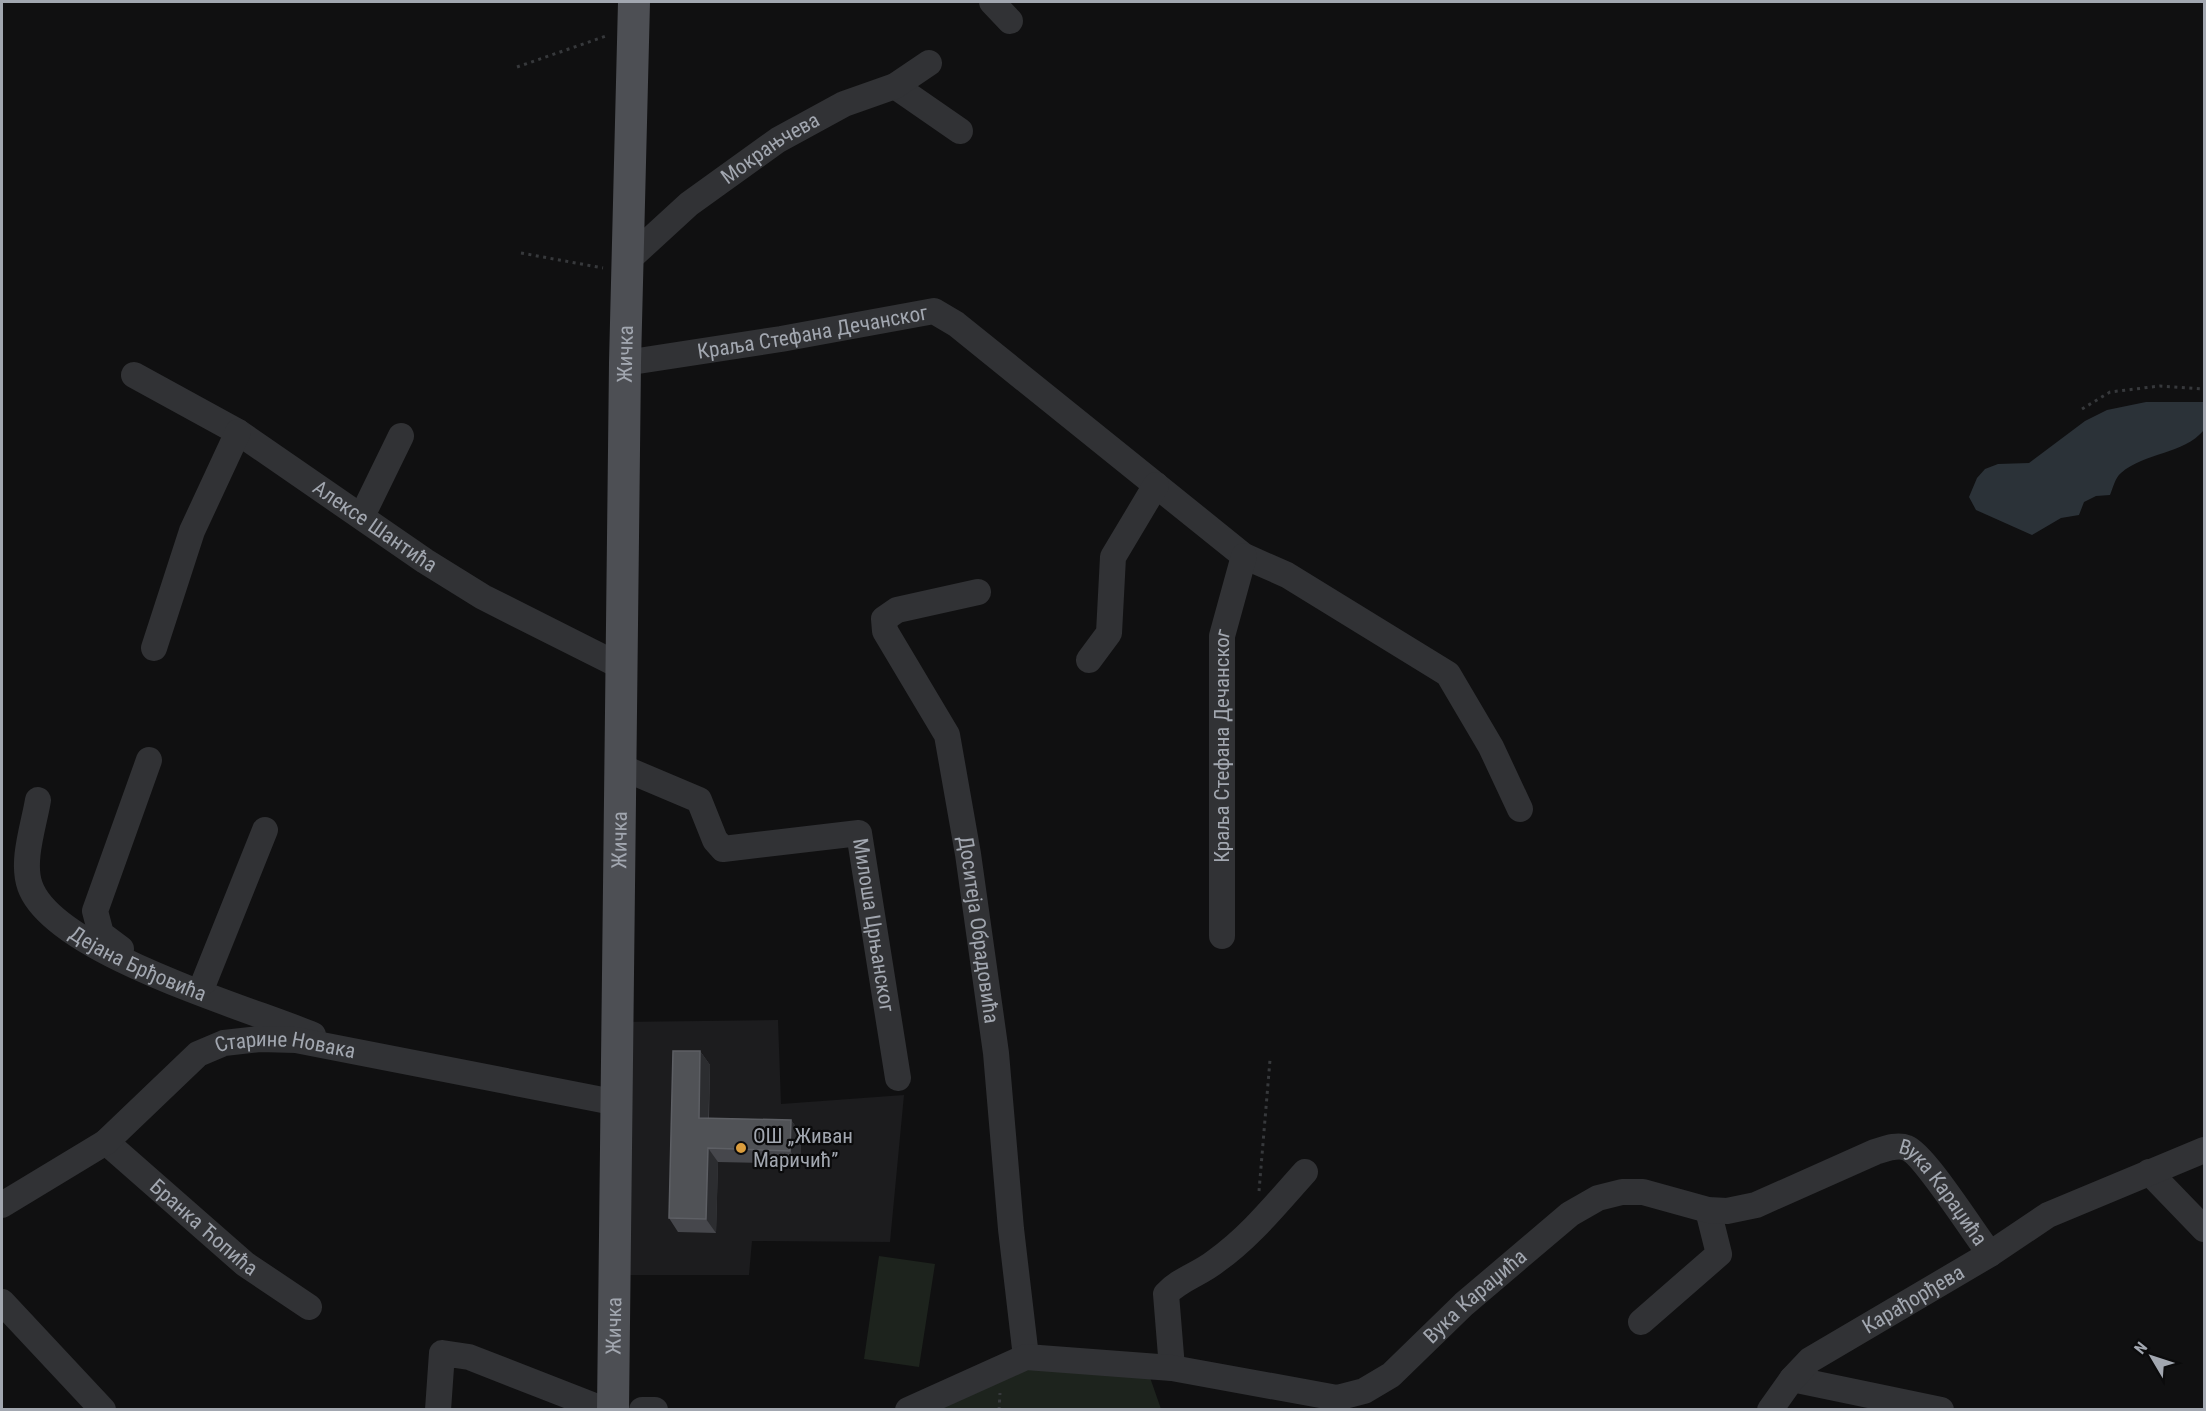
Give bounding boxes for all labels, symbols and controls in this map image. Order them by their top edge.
street label: Мокрањчева [716,108,824,189]
street label: Краља Стефана Дечанског [696,300,930,364]
street label: Жичка [613,325,638,383]
street label: Алексе Шантића [308,475,441,577]
street label: Краља Стефана Дечанског [1210,626,1235,863]
street label: Жичка [607,811,632,869]
street label: Доситеја Обрадовића [953,834,1004,1025]
street label: Милоша Црњанског [848,836,899,1014]
street label: Дејана Брђовића [65,921,210,1006]
street label: Старине Новака [211,1027,358,1063]
place label: ОШ „Живан Маричић” [753,1124,853,1172]
street label: Вука Караџића [1896,1134,1992,1250]
marker: ОШ „Живан Маричић” [734,1141,748,1155]
street label: Бранка Ћопића [145,1174,262,1281]
street label: Вука Караџића [1419,1244,1531,1348]
street label: Карађорђева [1858,1260,1968,1338]
street label: Жичка [602,1297,626,1355]
north arrow [2122,1327,2182,1387]
text: N [2130,1338,2151,1358]

